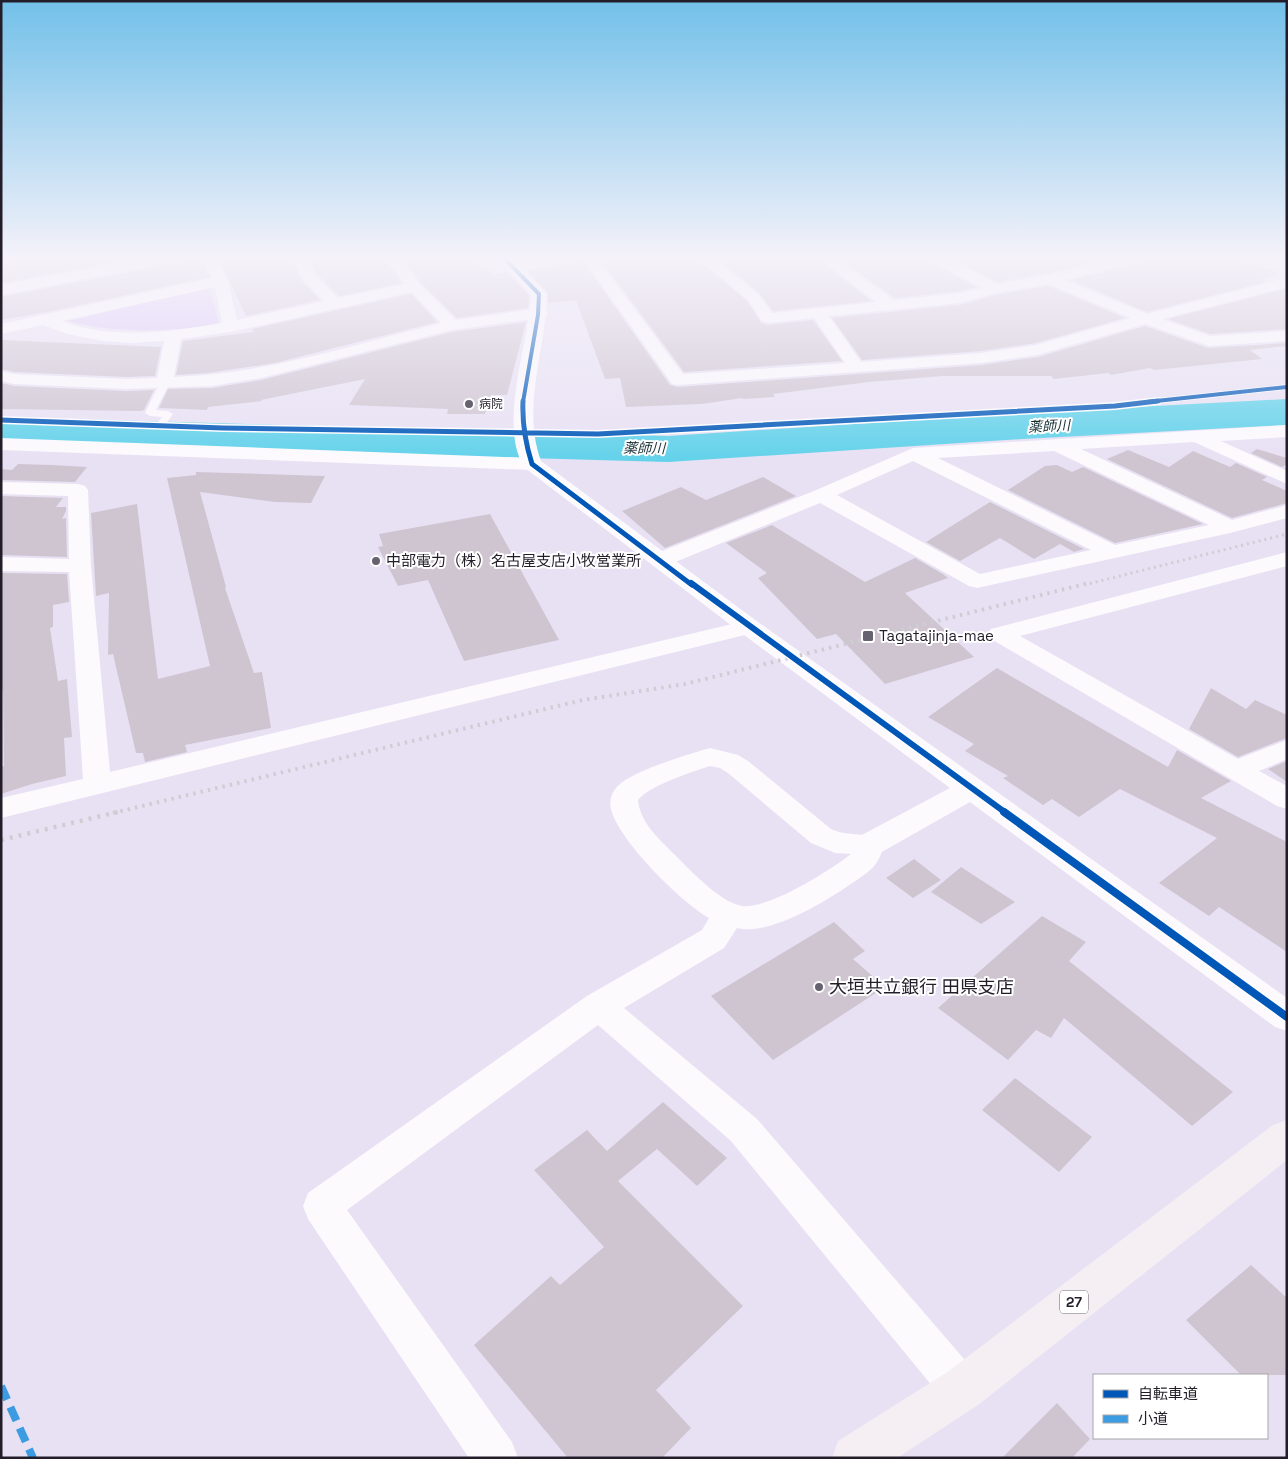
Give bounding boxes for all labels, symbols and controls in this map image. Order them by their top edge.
place label: 病院 [479,396,503,412]
marker: 病院 [463,398,475,410]
water label: 薬師川 [1028,416,1072,436]
water label: 薬師川 [623,439,667,457]
place label: 中部電力（株）名古屋支店小牧営業所 [386,551,641,570]
marker: 中部電力（株）名古屋支店小牧営業所 [370,555,382,567]
place label: Tagatajinja-mae [879,626,994,645]
marker: Tagatajinja-mae [861,629,875,643]
place label: 大垣共立銀行 田県支店 [829,975,1014,998]
marker: 大垣共立銀行 田県支店 [813,981,825,993]
road number: 27 [1060,1290,1088,1314]
legend [1093,1374,1268,1439]
text: 自転車道 [1138,1384,1198,1403]
text: 小道 [1138,1409,1168,1428]

